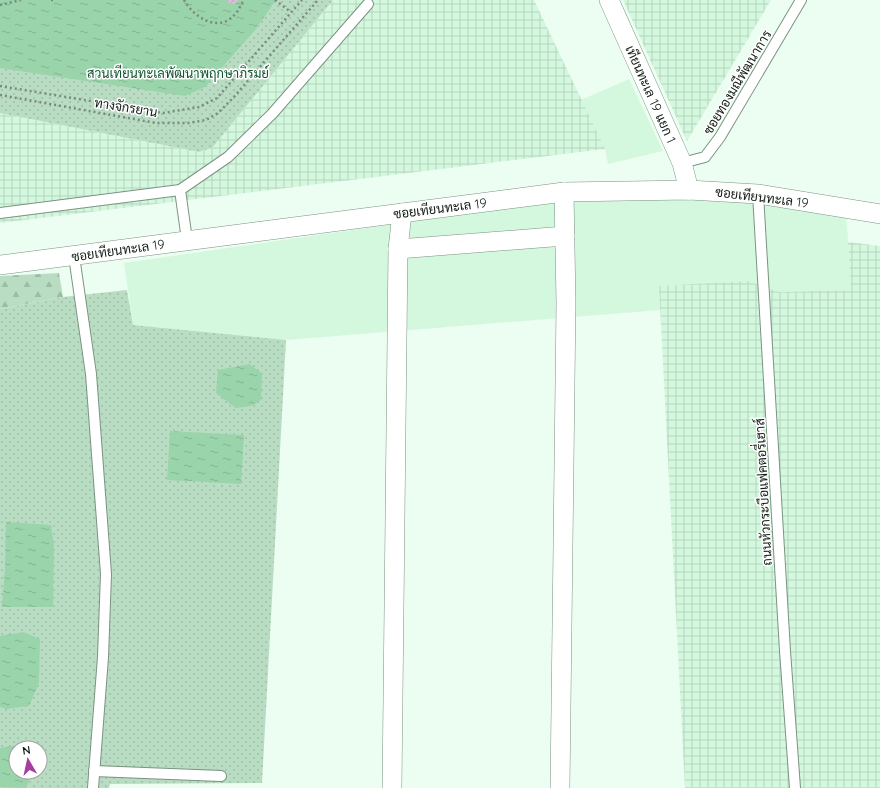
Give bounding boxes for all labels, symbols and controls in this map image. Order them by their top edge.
street label: ซอยทองมณีพัฒนาการ [699,26,774,137]
street label: เทียนทะเล 19 แยก 1 [622,42,681,145]
park label: สวนเทียนทะเลพัฒนาพฤกษาภิรมย์ [87,64,269,82]
street label: ทางจักรยาน [93,94,159,120]
street label: ซอยเทียนทะเล 19 [714,182,810,211]
street label: ซอยเทียนทะเล 19 [392,193,488,222]
street label: ซอยเทียนทะเล 19 [70,235,166,264]
street label: ถนนหัวกระบือแฟคตอรี่เฮาส์ [747,418,775,566]
north arrow [8,740,48,780]
text: N [21,743,32,758]

